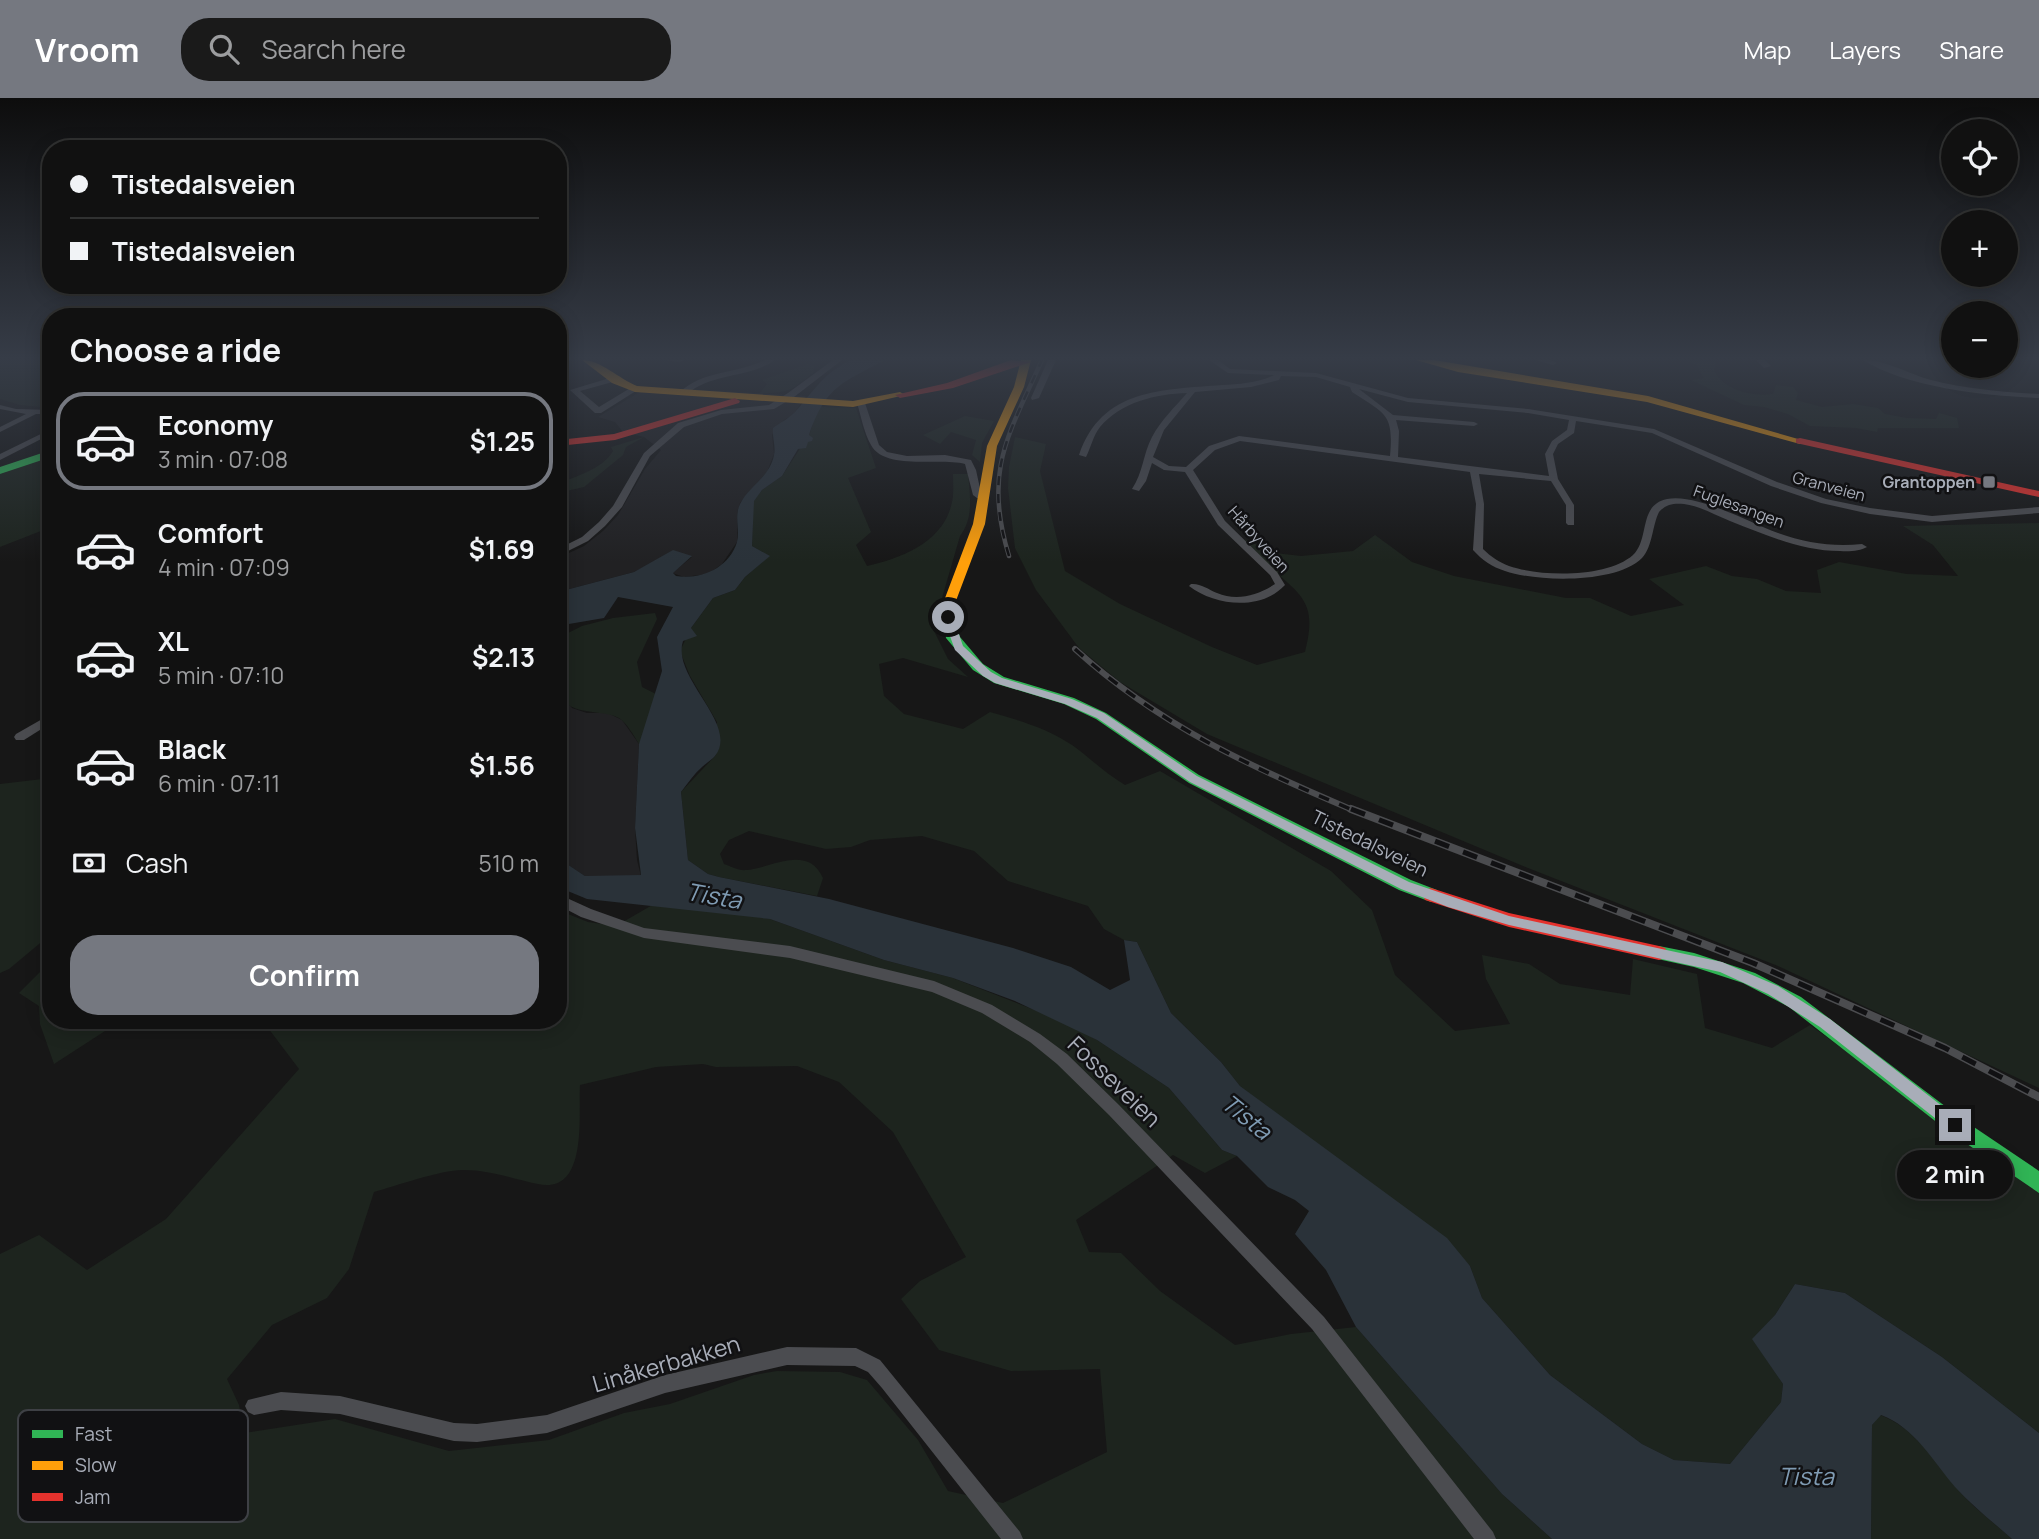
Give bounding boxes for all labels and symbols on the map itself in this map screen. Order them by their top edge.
street label: Granveien [1790,466,1868,506]
place label: Grantoppen [1882,471,1975,493]
marker: Grantoppen [1981,474,1997,490]
street label: Fuglesangen [1691,479,1787,533]
street label: Hårbyveien [1223,501,1295,577]
route start [932,601,964,633]
street label: Tistedalsveien [1307,804,1433,882]
water label: Tista [684,874,746,916]
street label: Fosseveien [1061,1028,1169,1134]
water label: Tista [1215,1086,1280,1147]
route end [1939,1109,1971,1141]
callout: 2 min [1897,1150,2013,1198]
street label: Linåkerbakken [588,1327,744,1399]
legend [18,1410,248,1522]
text: Fast [75,1421,112,1447]
text: Slow [75,1452,117,1478]
water label: Tista [1778,1459,1835,1492]
text: Jam [75,1484,110,1510]

